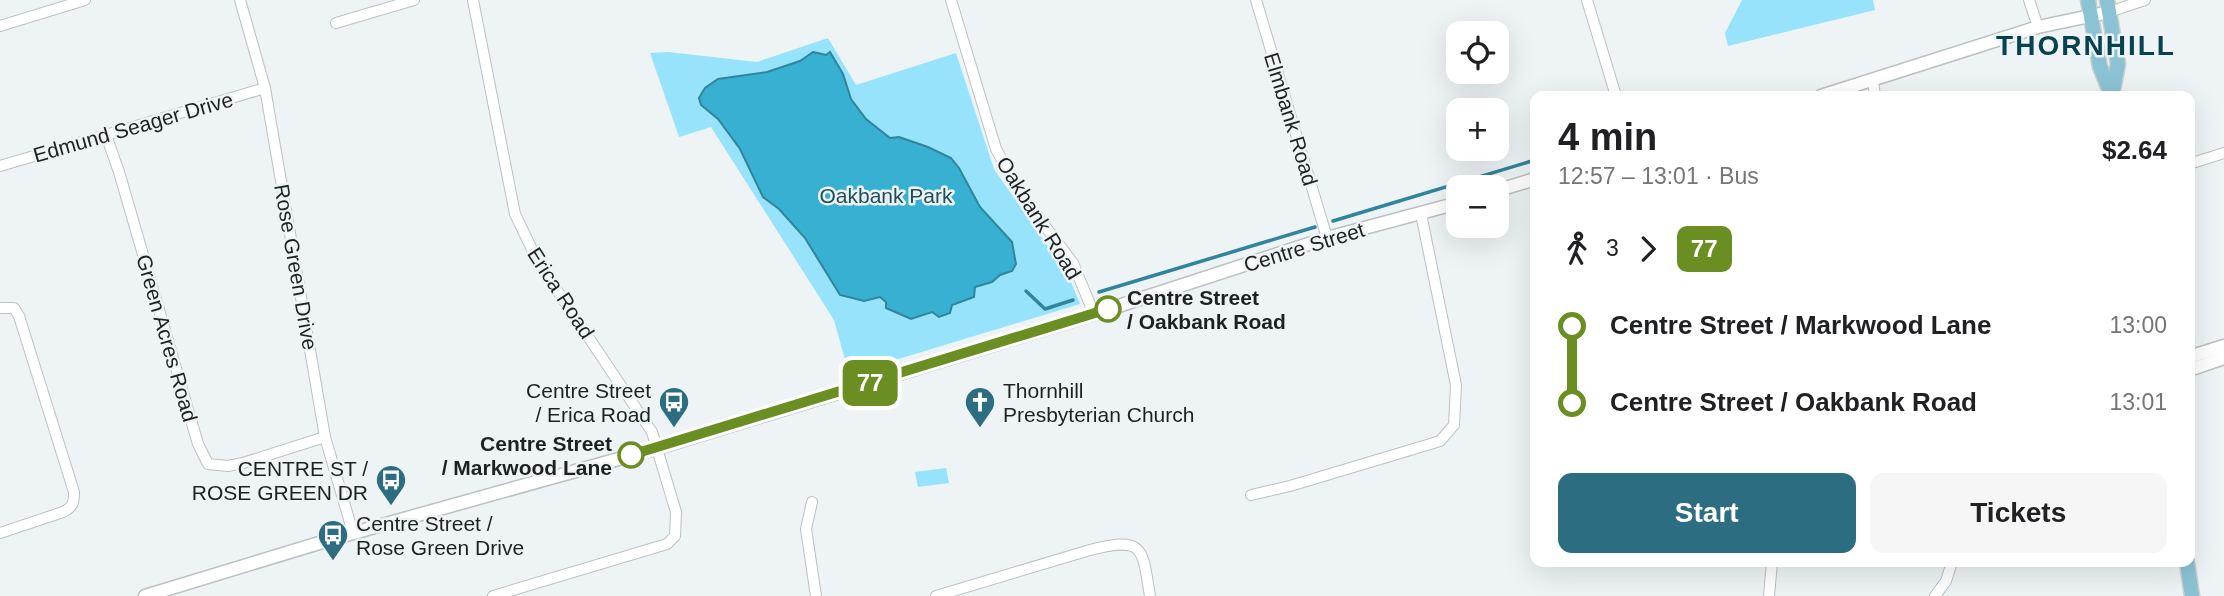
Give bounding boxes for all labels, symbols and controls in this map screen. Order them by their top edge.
map controls [1446,21,1509,238]
button: locate [1446,21,1509,84]
district label: THORNHILL [1996,30,2176,61]
street label: Elmbank Road [1260,50,1322,188]
street label: Edmund Seager Drive [31,87,235,167]
button: + [1446,98,1509,161]
text: 4 min [1558,116,1657,158]
text: $2.64 [2102,135,2167,165]
street label: Oakbank Road [992,153,1086,283]
text: 12:57 – 13:01 · Bus [1558,163,1759,189]
button: − [1446,175,1509,238]
street label: Rose Green Drive [270,182,322,352]
park label: Oakbank Park [819,184,953,207]
street label: Centre Street [1241,218,1367,276]
icon: walk [1558,230,1596,268]
icon: forward [1629,230,1667,268]
text: 3 [1606,235,1619,261]
text: 77 [1691,235,1718,262]
street label: Erica Road [523,243,599,343]
street label: Green Acres Road [132,252,202,424]
place label: Centre Street / Oakbank Road [1127,286,1286,333]
marker: Centre Street / Oakbank Road [1095,296,1121,322]
text: Centre Street / Markwood Lane [1610,310,1991,340]
text: 13:00 [2109,312,2167,338]
line badge: 77 [838,360,902,406]
text: 77 [857,369,883,396]
place label: Centre Street / Erica Road [526,379,651,426]
place label: Thornhill Presbyterian Church [1003,379,1194,426]
bus stop icon: Centre Street / Erica Road [657,385,691,429]
church icon: Thornhill Presbyterian Church [963,385,997,429]
text: Centre Street / Oakbank Road [1610,387,1977,417]
text: 13:01 [2109,389,2167,415]
place label: Centre Street / Markwood Lane [442,432,612,479]
marker: Centre Street / Markwood Lane [618,442,644,468]
place label: CENTRE ST / ROSE GREEN DR [192,457,368,504]
bus stop icon: CENTRE ST / ROSE GREEN DR [374,463,408,507]
button: Start [1558,473,1856,553]
button: Tickets [1870,473,2167,553]
place label: Centre Street / Rose Green Drive [356,512,524,559]
bus stop icon: Centre Street / Rose Green Drive [316,518,350,562]

